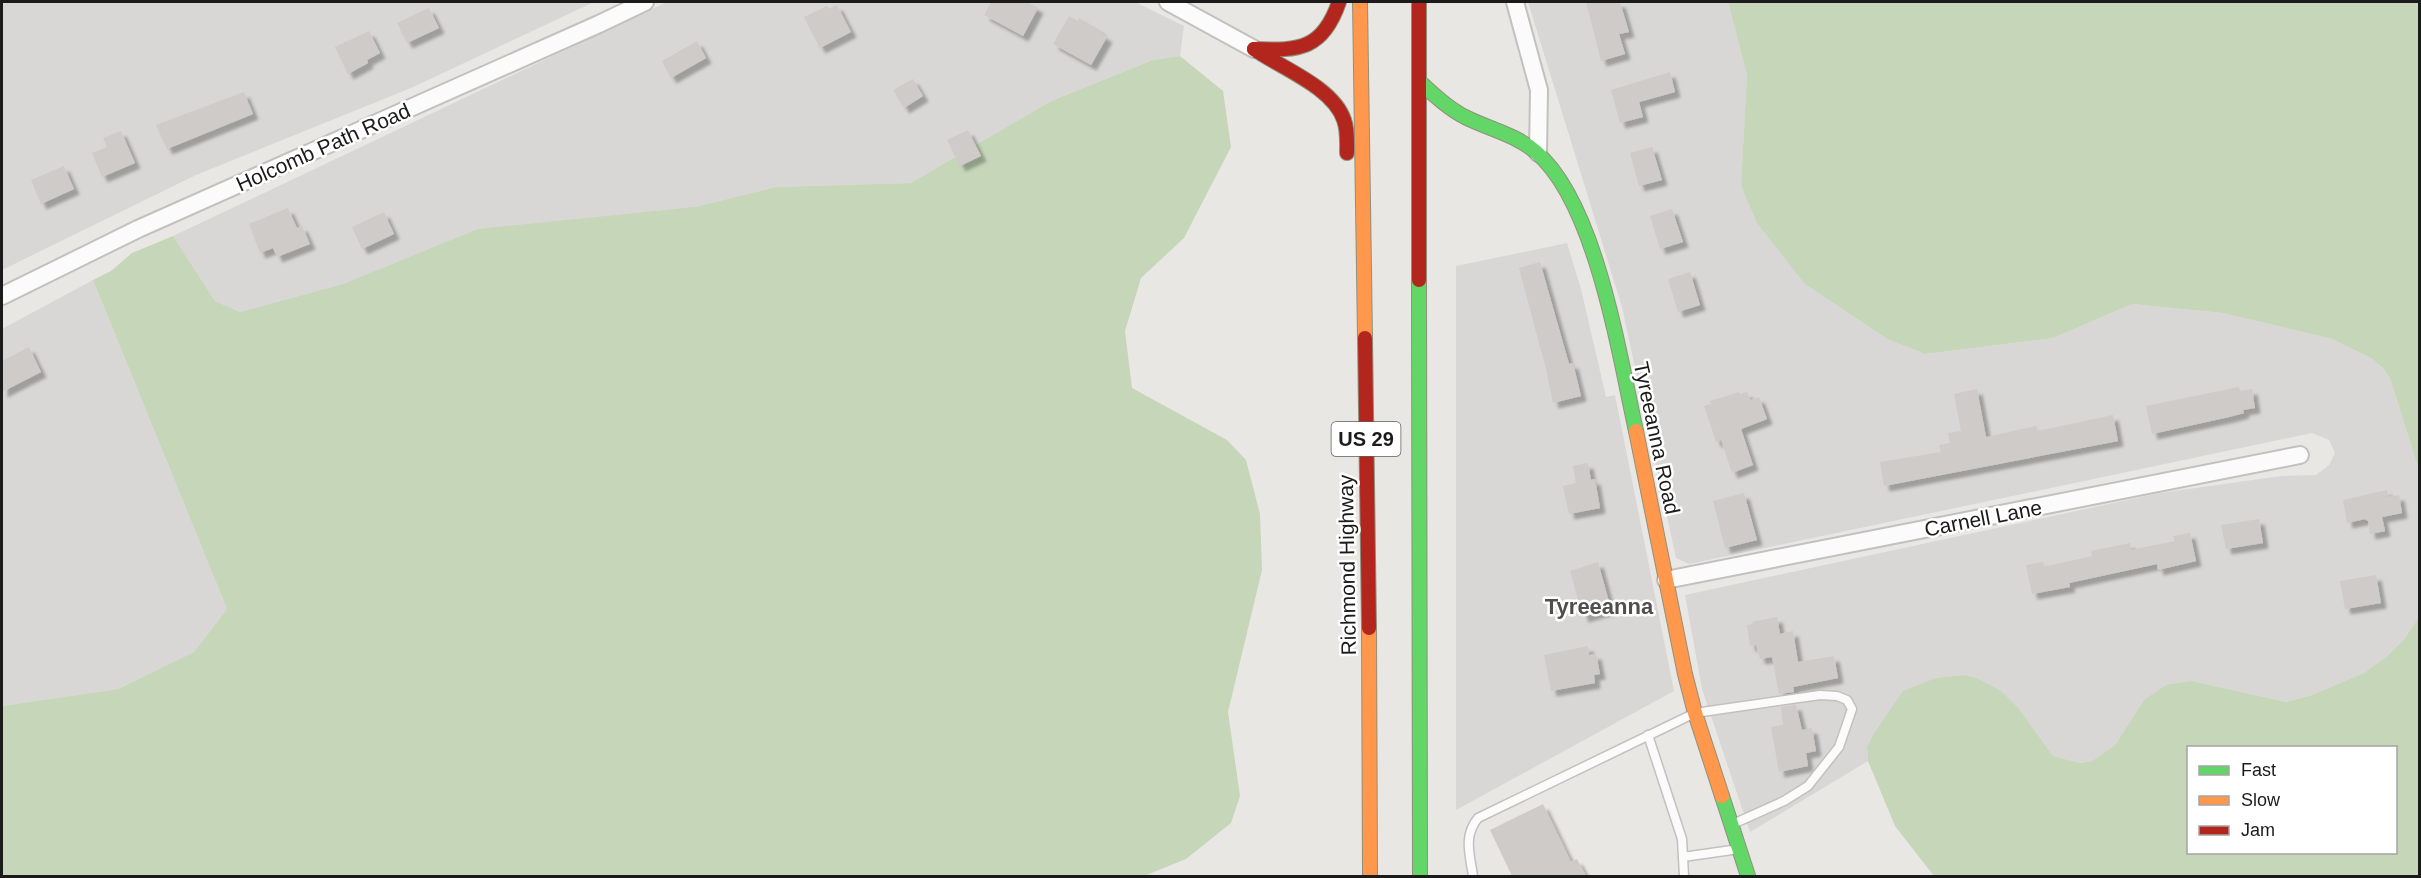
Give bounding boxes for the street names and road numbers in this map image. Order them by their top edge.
street label: Holcomb Path Road [232,98,414,196]
street label: Tyreeanna Road [1630,360,1684,516]
road number: US 29 [1332,422,1400,456]
street label: Richmond Highway [1334,474,1360,656]
street label: Carnell Lane [1922,495,2044,541]

